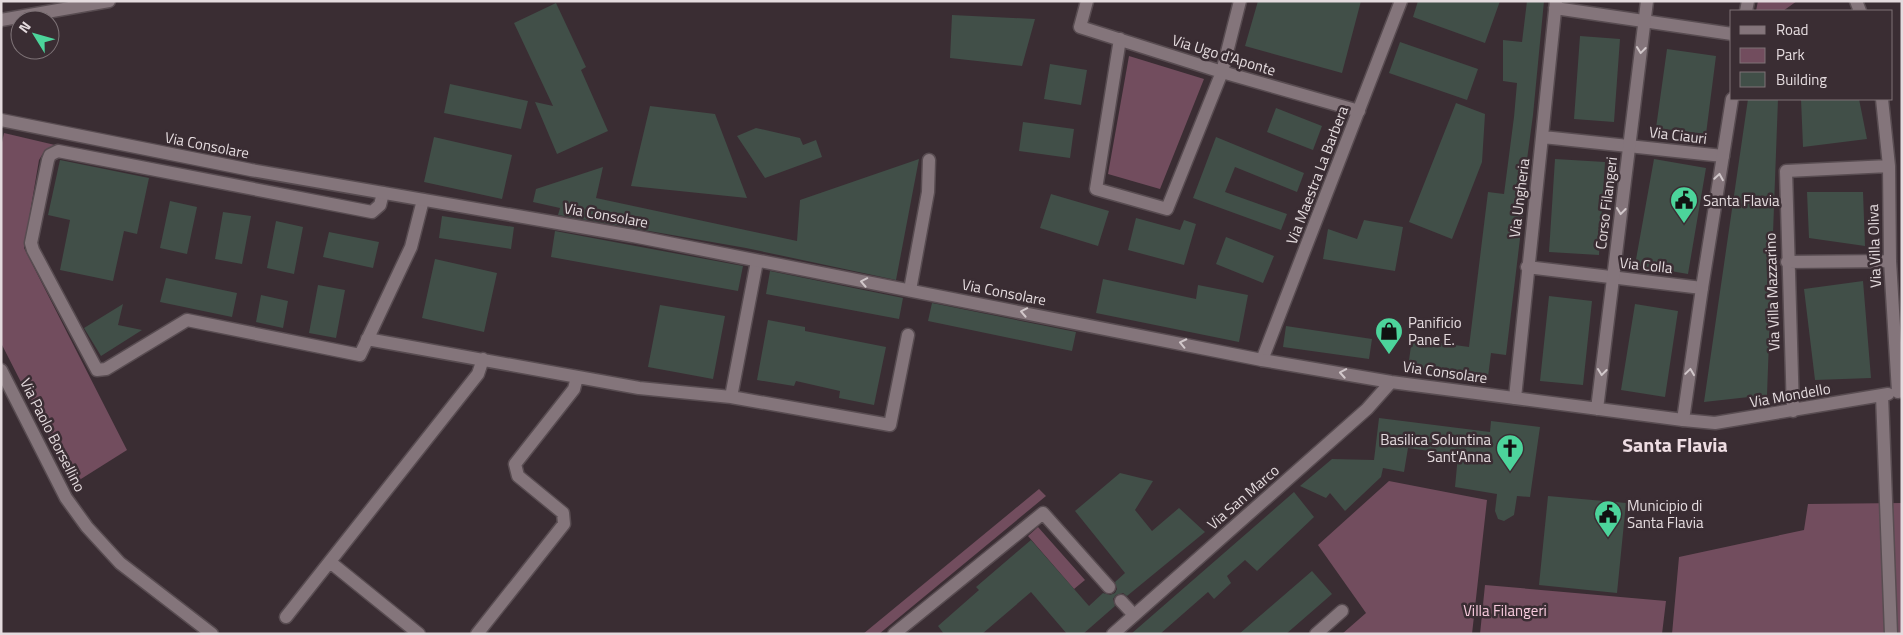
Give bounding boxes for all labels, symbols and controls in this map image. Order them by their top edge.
north arrow [10,10,60,60]
legend [1730,10,1893,100]
text: N [13,17,36,37]
text: Road [1776,18,1808,41]
street label: Via Ugo d'Aponte [1169,28,1279,82]
text: Park [1776,43,1805,66]
one-way arrow [1636,46,1647,54]
text: Building [1776,68,1827,91]
street label: Via Maestra La Barbera [1280,102,1354,248]
street label: Via Ciauri [1648,120,1708,150]
street label: Via Consolare [163,126,251,164]
street label: Corso Filangeri [1589,155,1623,251]
street label: Via Ungheria [1503,156,1535,239]
one-way arrow [1714,172,1724,181]
public building icon: Santa Flavia [1669,185,1699,224]
place label: Santa Flavia [1703,189,1780,212]
street label: Via Consolare [562,196,650,234]
street label: Via Villa Oliva [1861,203,1887,288]
one-way arrow [1616,207,1627,215]
street label: Via Villa Mazzarino [1758,232,1786,352]
street label: Via Colla [1618,251,1674,279]
street label: Via Consolare [960,273,1048,311]
one-way arrow [860,277,869,287]
one-way arrow [1020,307,1028,318]
place label: Panificio Pane E. [1408,311,1462,351]
shop icon: Panificio Pane E. [1374,316,1404,355]
one-way arrow [1179,339,1188,349]
street label: Via Consolare [1401,355,1489,389]
one-way arrow [1684,368,1695,376]
one-way arrow [1339,369,1348,379]
one-way arrow [1597,369,1608,377]
street label: Via Paolo Borsellino [14,374,92,496]
street label: Via Mondello [1748,377,1832,413]
place label: Basilica Soluntina Sant'Anna [1380,428,1491,468]
district label: Santa Flavia [1622,429,1728,460]
church icon: Basilica Soluntina Sant'Anna [1495,433,1525,472]
street label: Via San Marco [1202,459,1284,535]
place label: Municipio di Santa Flavia [1627,494,1704,534]
public building icon: Municipio di Santa Flavia [1593,499,1623,538]
park label: Villa Filangeri [1463,599,1547,622]

